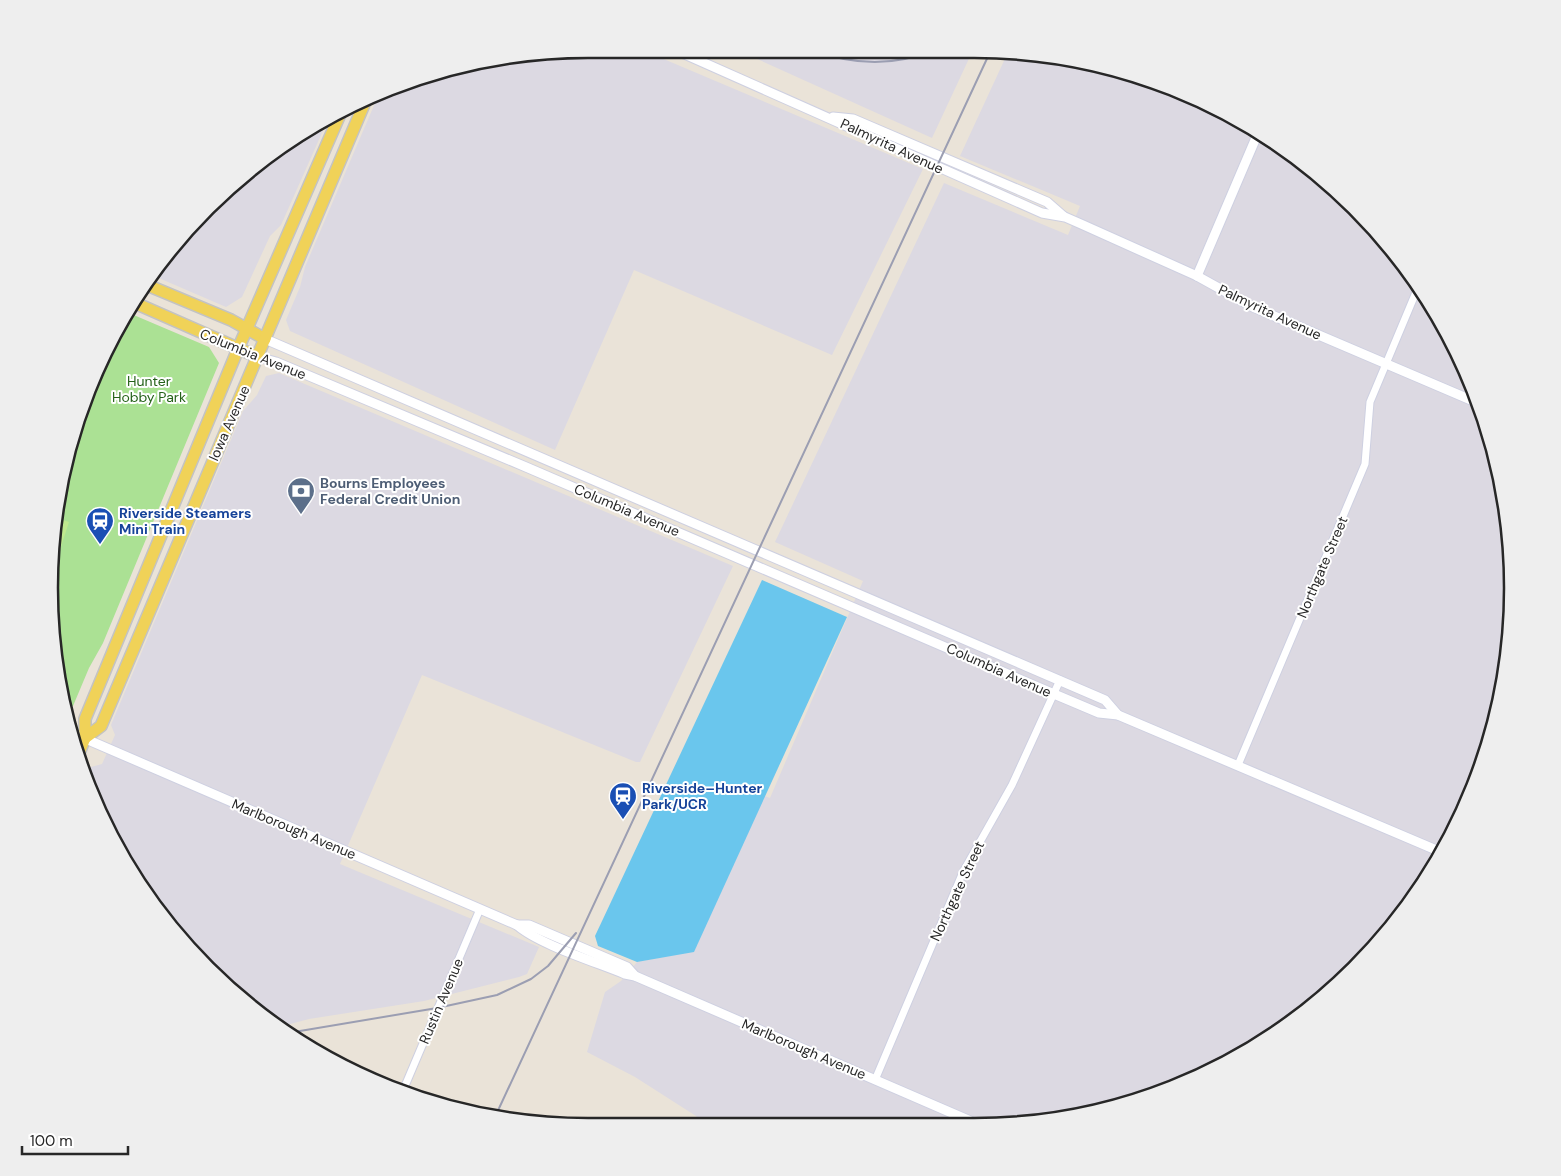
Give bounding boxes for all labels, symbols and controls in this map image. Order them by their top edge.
street label: Palmyrita Avenue [838,114,946,178]
street label: Palmyrita Avenue [1216,280,1324,344]
street label: Columbia Avenue [197,324,309,384]
park label: Hunter Hobby Park [112,372,186,406]
street label: Iowa Avenue [204,382,254,464]
place label: Bourns Employees Federal Credit Union [320,474,460,508]
bank icon: Bourns Employees Federal Credit Union [286,476,316,515]
street label: Columbia Avenue [571,480,683,540]
place label: Riverside Steamers Mini Train [119,504,251,538]
station icon: Riverside Steamers Mini Train [85,506,115,545]
street label: Northgate Street [1293,514,1351,620]
street label: Columbia Avenue [944,639,1054,701]
place label: Riverside–Hunter Park/UCR [642,779,763,813]
station icon: Riverside–Hunter Park/UCR [608,781,638,820]
street label: Marlborough Avenue [229,795,359,863]
street label: Northgate Street [926,838,988,944]
street label: Rustin Avenue [415,955,467,1047]
street label: Marlborough Avenue [739,1015,869,1083]
scale bar [22,1124,129,1156]
text: 100 m [30,1131,73,1151]

